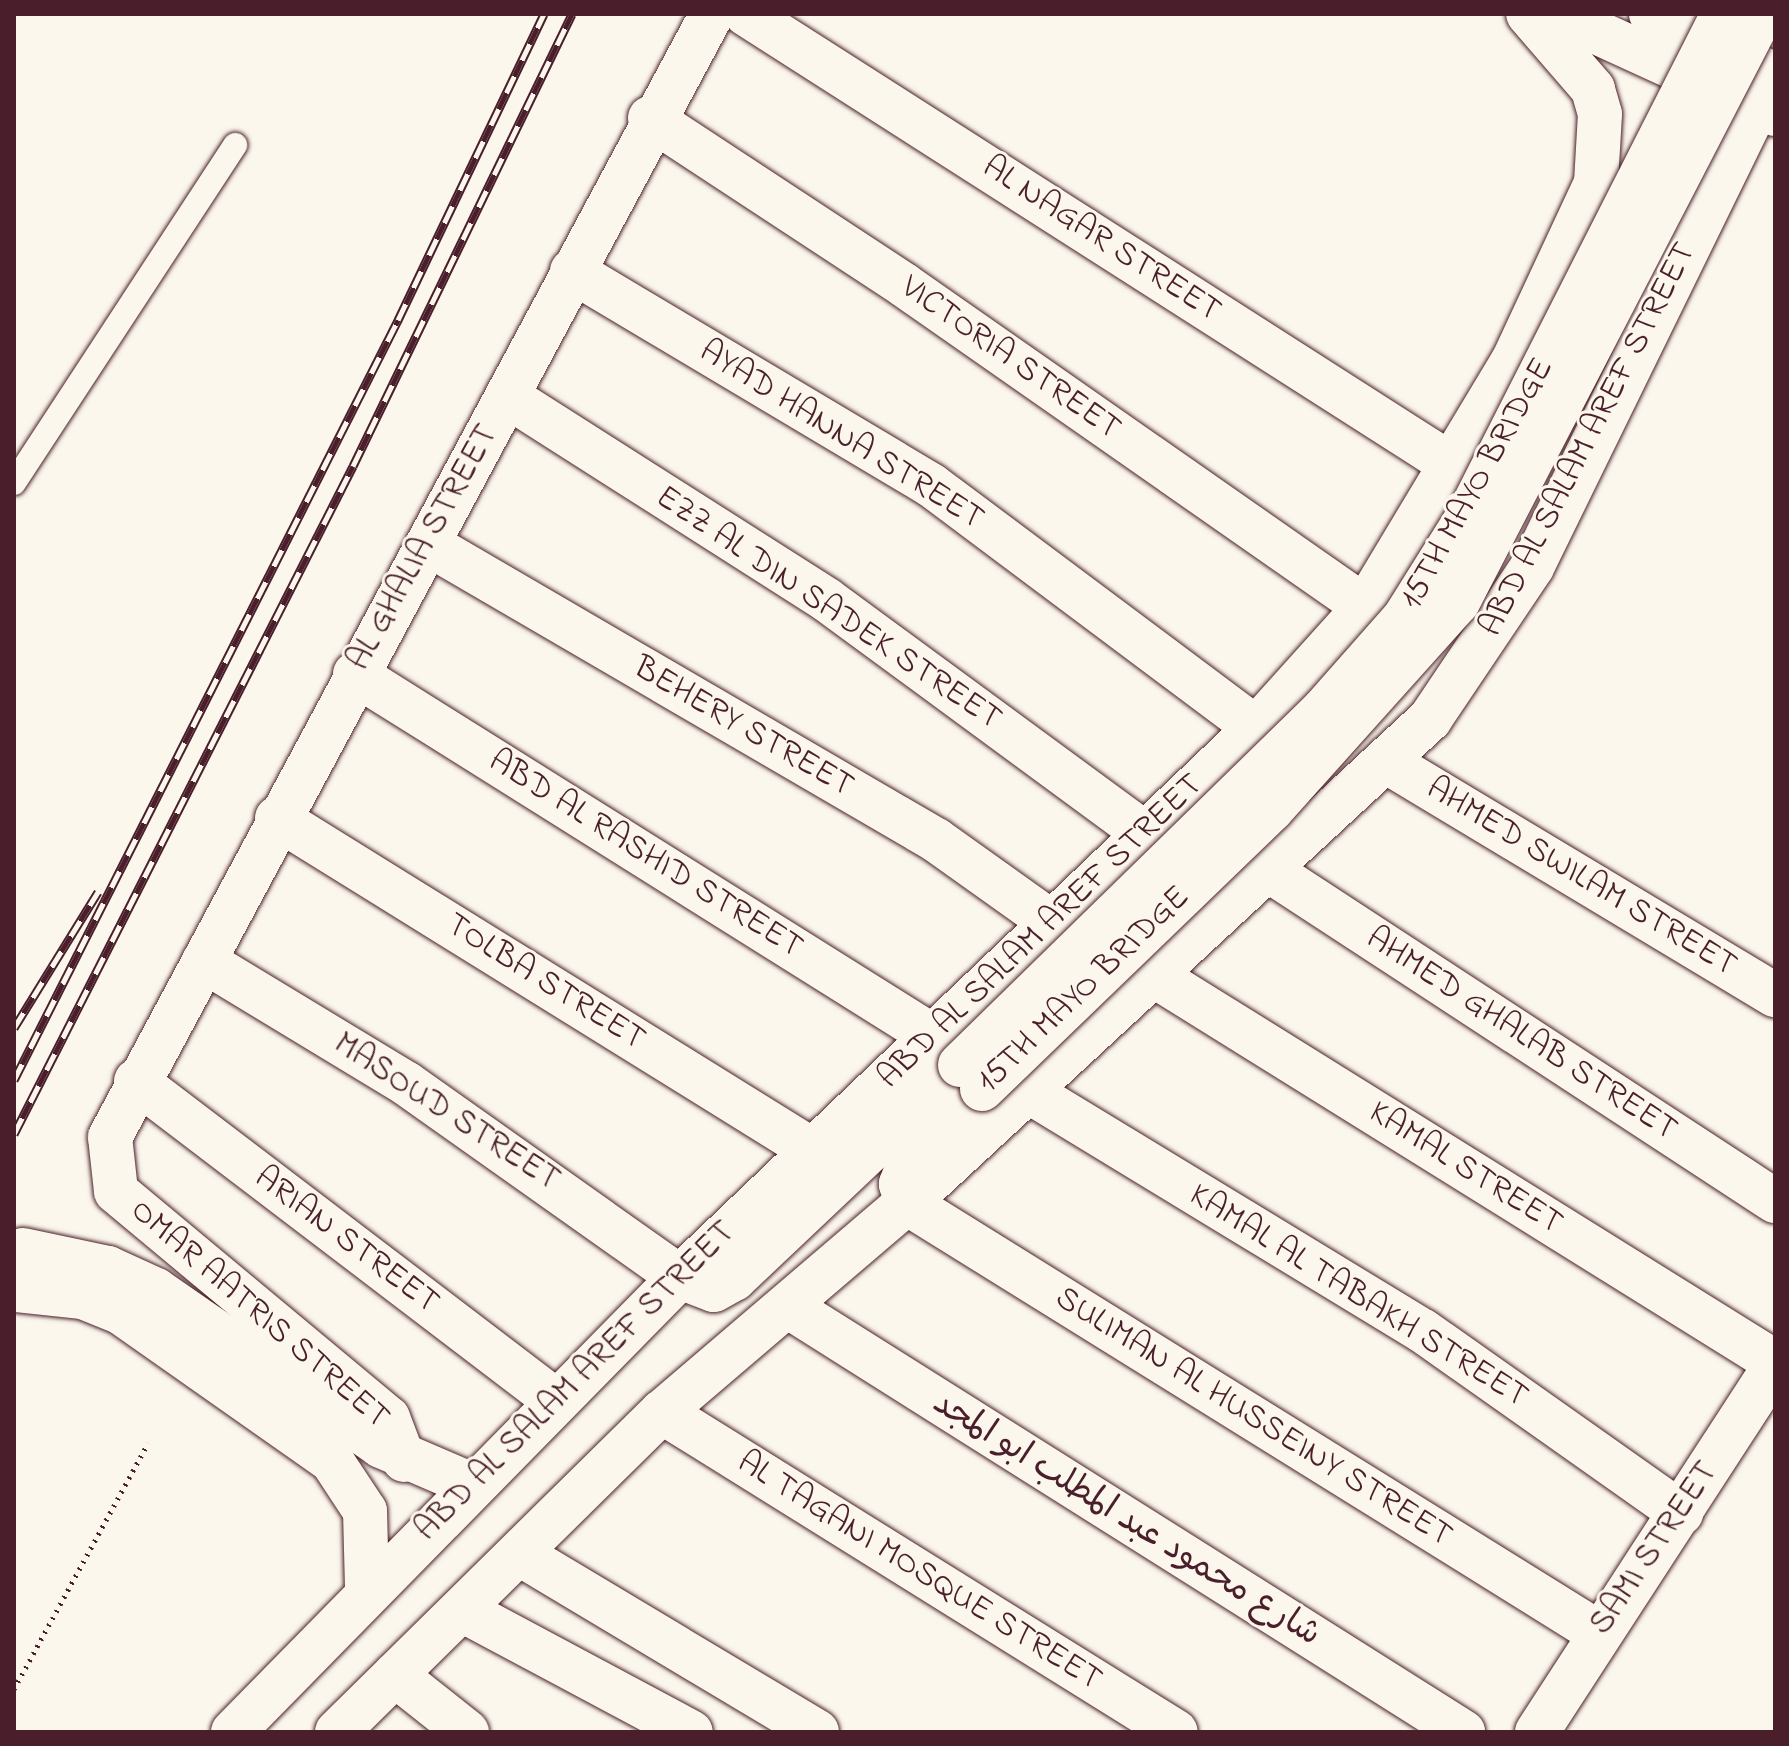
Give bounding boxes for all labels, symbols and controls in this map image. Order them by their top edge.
street label: AL NAGAR STREET [974,148,1228,332]
street label: ABD AL SALAM AREF STREET [1472,236,1706,644]
street label: VICTORIA STREET [892,268,1128,450]
street label: AYAD HANNA STREET [691,332,991,540]
street label: 15TH MAYO BRIDGE [1392,352,1564,616]
street label: AL GHALIA STREET [340,418,508,678]
street label: EZZ AL DIN SADEK STREET [647,478,1009,740]
street label: BEHERY STREET [626,648,860,808]
street label: ABD AL RASHID STREET [480,742,810,968]
street label: ABD AL SALAM AREF STREET [870,766,1212,1098]
street label: AHMED SWILAM STREET [1418,769,1744,987]
street label: 15TH MAYO BRIDGE [969,878,1199,1102]
street label: TOLBA STREET [438,905,652,1061]
street label: AHMED GHALAB STREET [1358,919,1684,1151]
street label: MASOUD STREET [325,1025,567,1201]
street label: KAMAL STREET [1361,1093,1569,1245]
street label: ARIAN STREET [246,1158,446,1324]
street label: KAMAL AL TABAKH STREET [1181,1176,1535,1418]
street label: OMAR AATRIS STREET [121,1191,397,1439]
street label: ABD AL SALAM AREF STREET [407,1213,745,1551]
street label: SULIMAN AL HUSSEINY STREET [1047,1279,1459,1557]
street label: شارع محمود عبد المطلب ابو المجد [925,1384,1327,1656]
street label: AL TAGANI MOSQUE STREET [729,1443,1109,1701]
street label: SAMI STREET [1582,1454,1728,1644]

